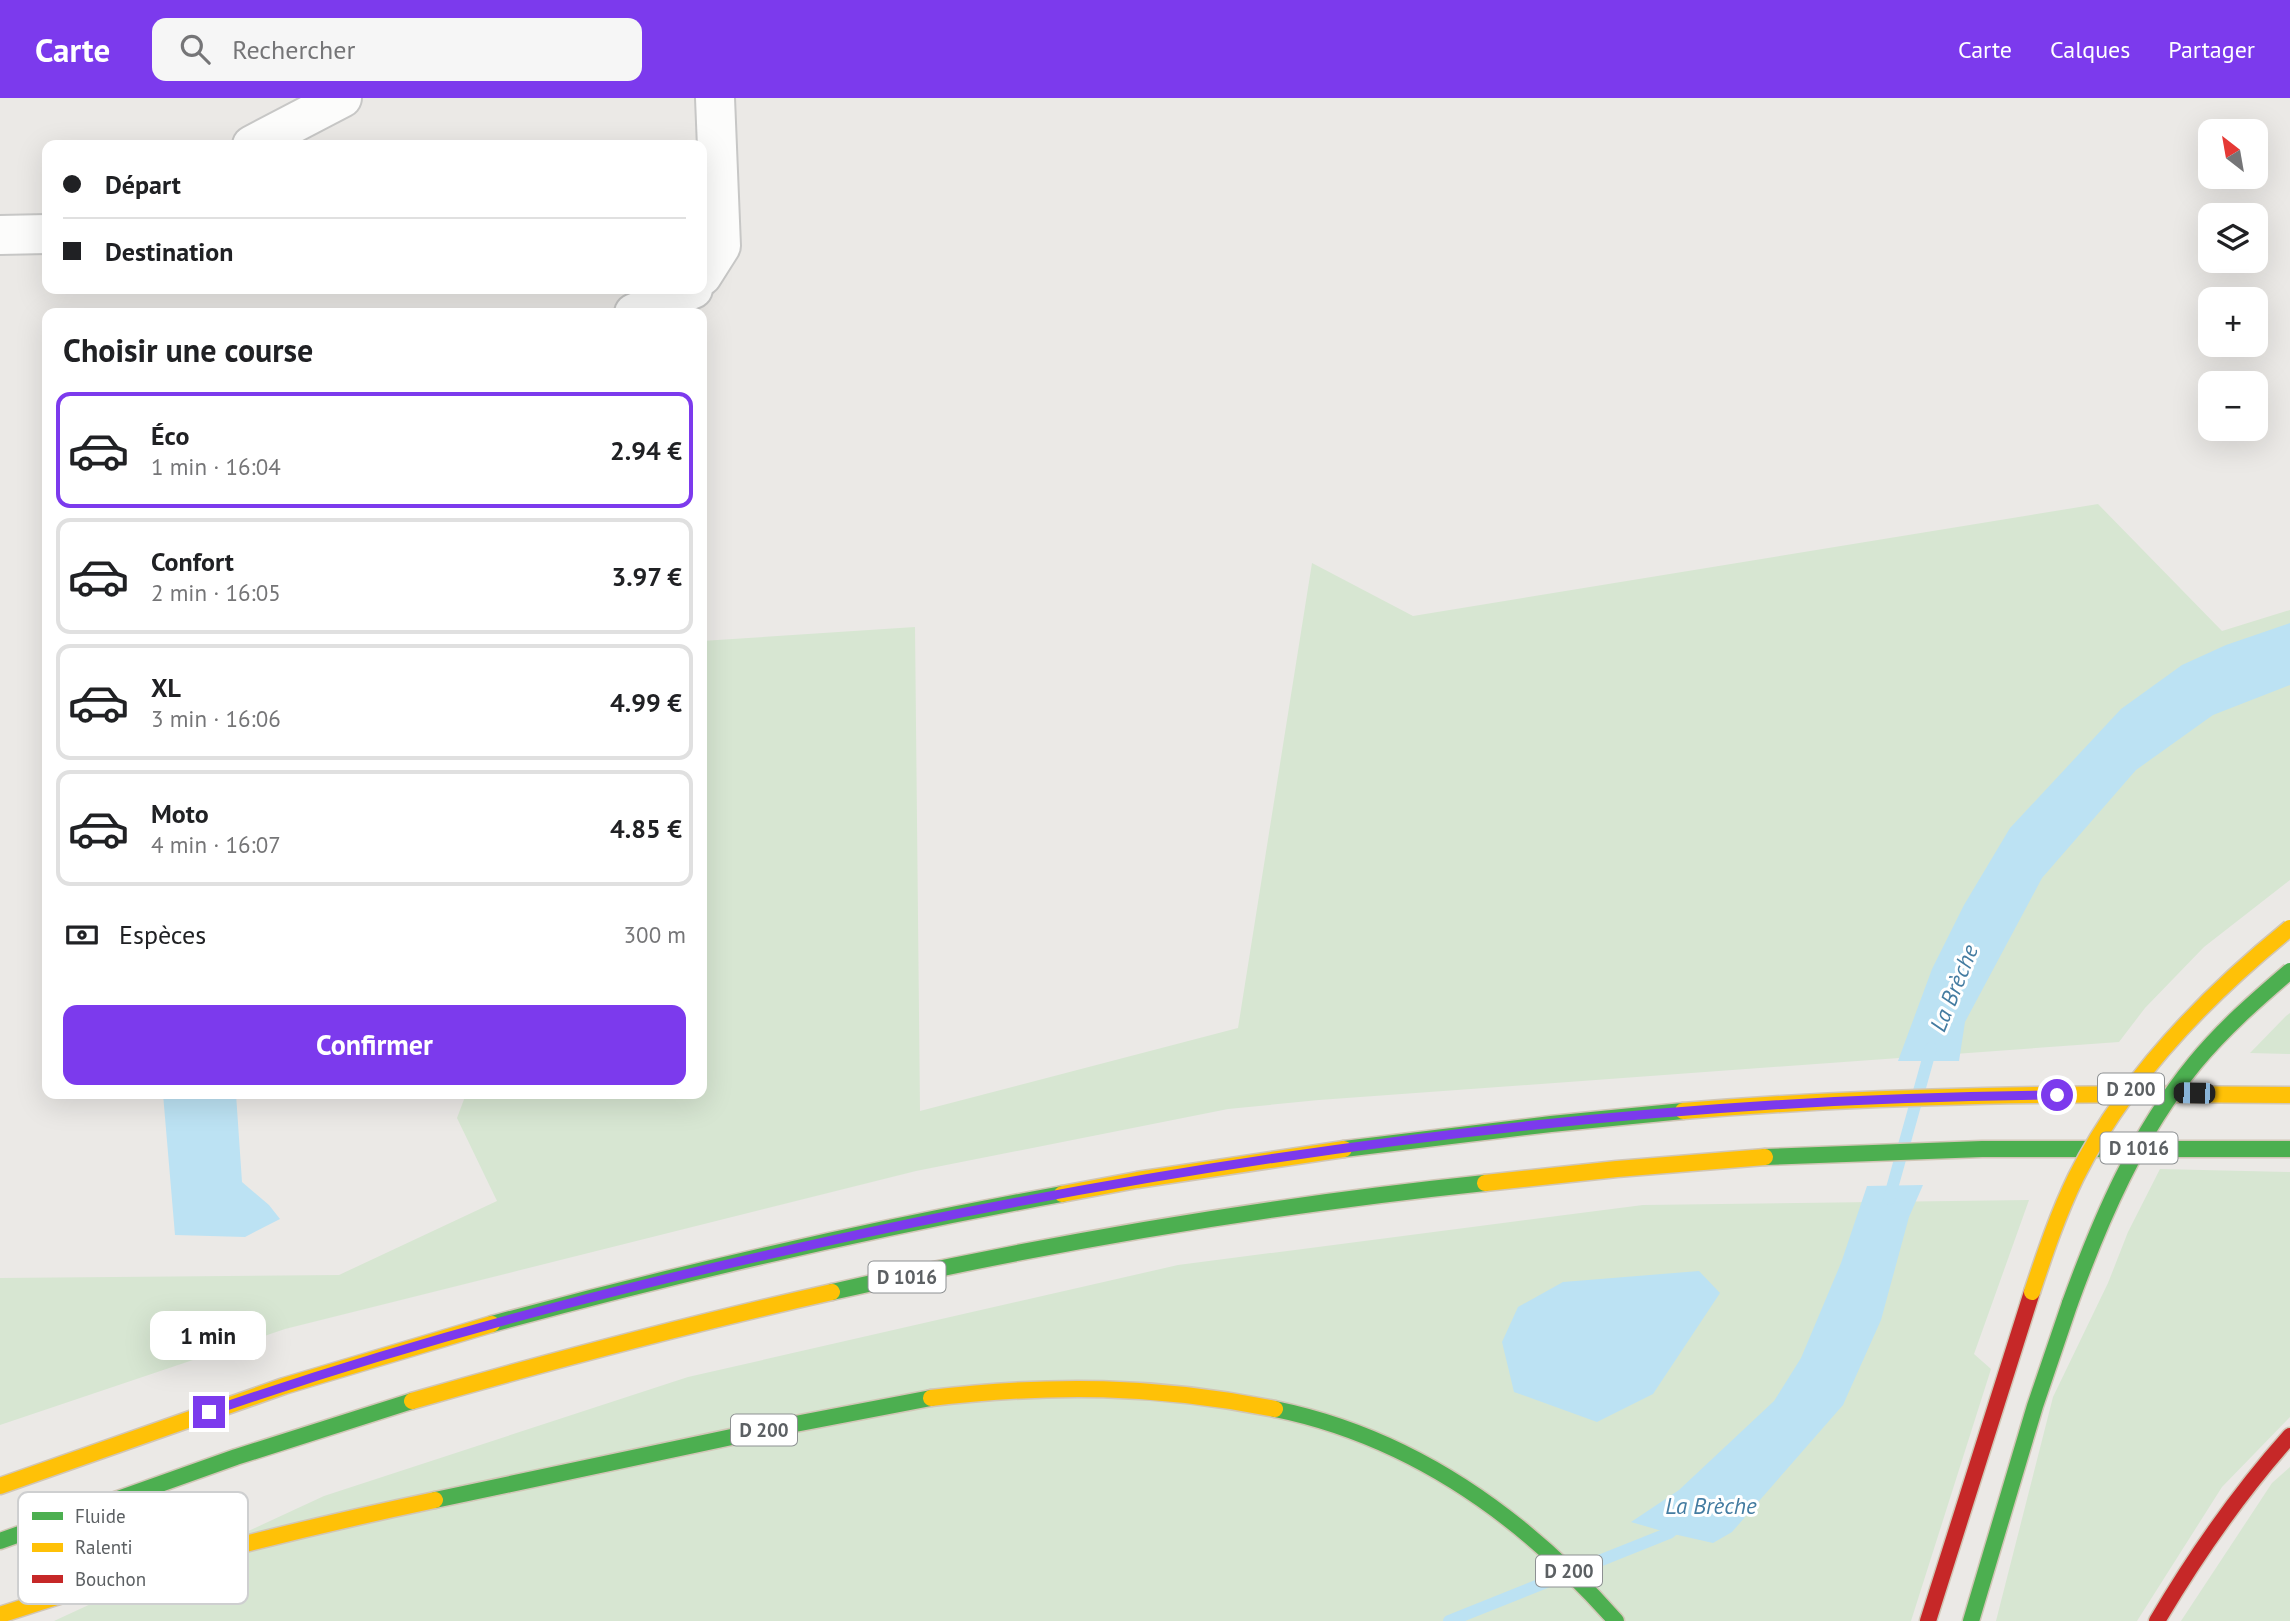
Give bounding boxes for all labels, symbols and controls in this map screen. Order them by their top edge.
search box [152,18,642,81]
text: Carte [35,28,110,71]
icon: search [176,30,214,68]
text: Rechercher [232,33,355,66]
text: Carte [1958,34,2012,65]
text: Calques [2050,34,2130,65]
text: Partager [2168,34,2255,65]
north arrow [2198,119,2268,189]
map controls [2198,119,2268,441]
text: Départ [105,168,181,201]
button: layers [2198,203,2268,273]
text: Destination [105,235,233,268]
button: + [2198,287,2268,357]
text: Choisir une course [63,329,313,371]
button: − [2198,371,2268,441]
icon: car [67,419,130,482]
text: Éco [151,419,189,452]
text: 2.94 € [610,434,682,467]
text: 1 min · 16:04 [151,452,281,481]
icon: car [67,545,130,608]
text: Confort [151,545,234,578]
text: 3.97 € [611,560,682,593]
text: 2 min · 16:05 [151,578,281,607]
icon: car [67,671,130,734]
text: XL [151,671,181,704]
text: 4.99 € [610,686,682,719]
text: 3 min · 16:06 [151,704,281,733]
icon: car [67,797,130,860]
text: Moto [151,797,209,830]
text: 4.85 € [610,812,682,845]
text: 4 min · 16:07 [151,830,281,859]
icon: cash [63,916,101,954]
text: Espèces [119,918,206,951]
text: 300 m [624,920,686,949]
water label: La Brèche [1923,940,1984,1036]
button: Confirmer [63,1005,686,1085]
road number: D 200 [2098,1074,2164,1105]
route start [2041,1079,2073,1111]
car [2173,1082,2216,1104]
road number: D 1016 [2100,1132,2178,1164]
road number: D 1016 [869,1261,946,1292]
callout: 1 min [151,1310,267,1360]
text: 1 min [180,1321,236,1350]
route end [193,1396,225,1428]
road number: D 200 [731,1414,797,1446]
water label: La Brèche [1665,1491,1757,1520]
legend [18,1492,248,1604]
text: Fluide [75,1504,126,1528]
text: Ralenti [75,1535,133,1559]
road number: D 200 [1536,1555,1602,1586]
text: Bouchon [75,1567,146,1591]

